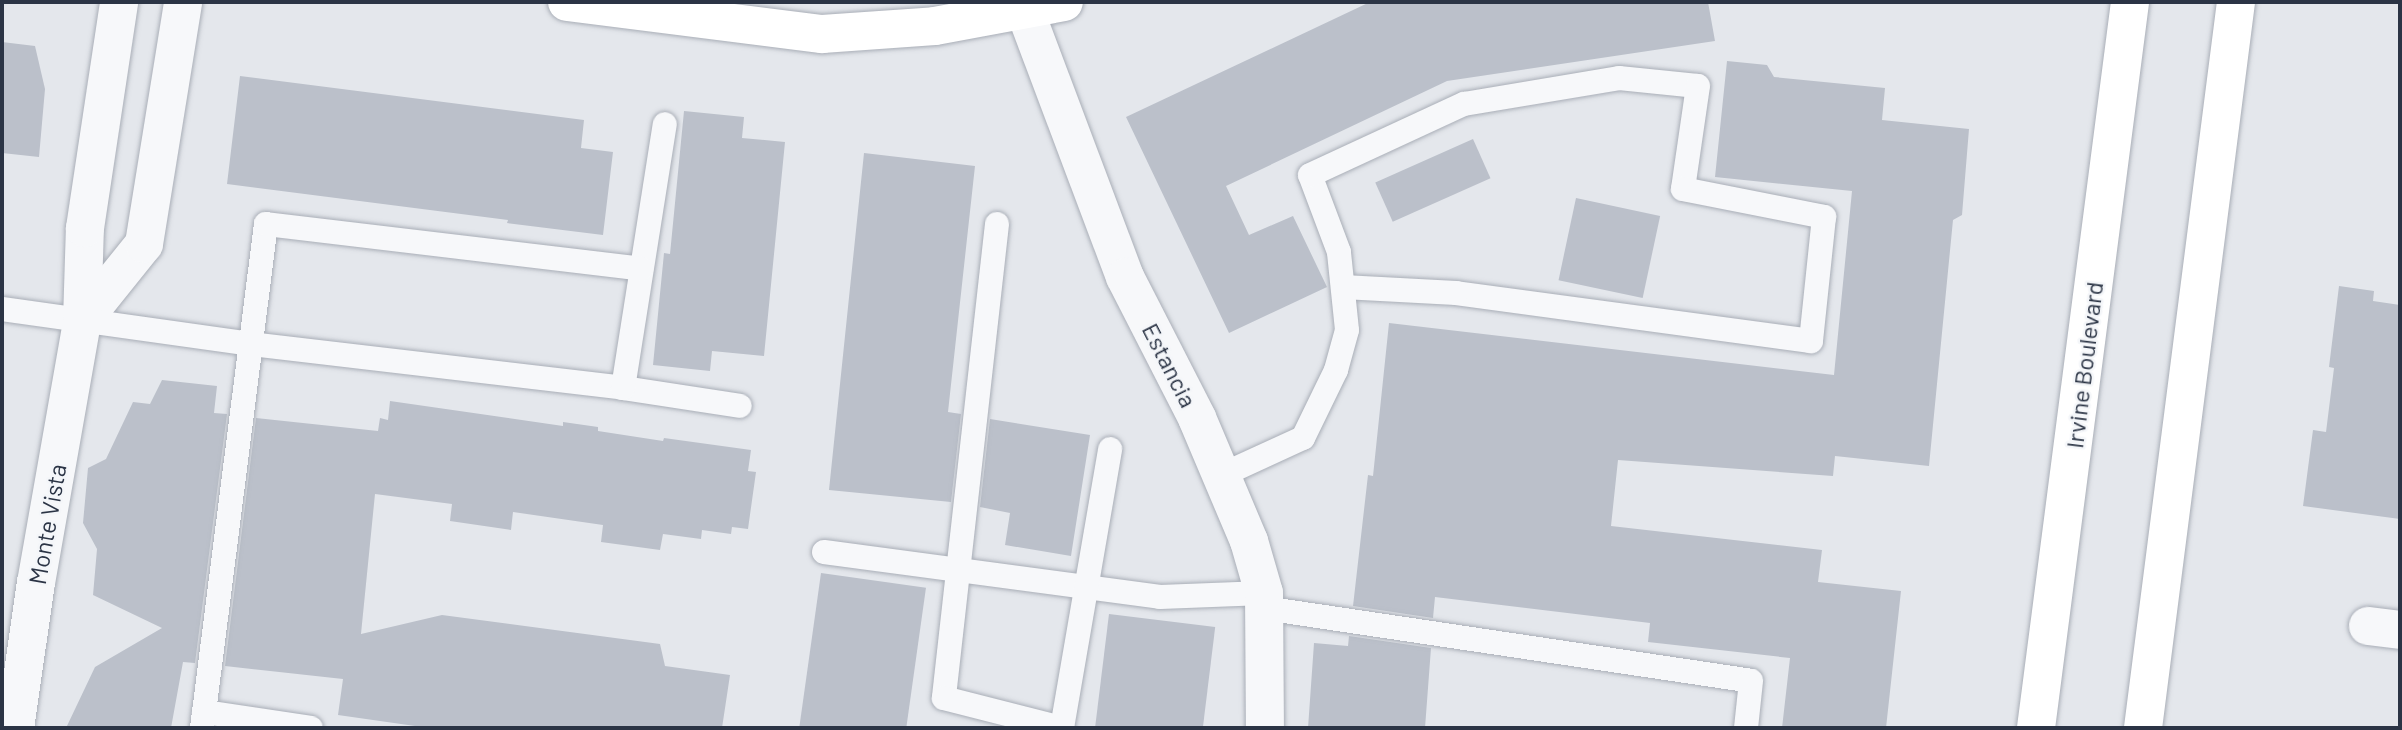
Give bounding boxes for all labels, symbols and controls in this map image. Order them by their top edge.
street label: Irvine Boulevard [2059,280,2109,450]
street label: Estancia [1137,318,1203,412]
street label: Monte Vista [22,461,72,587]

